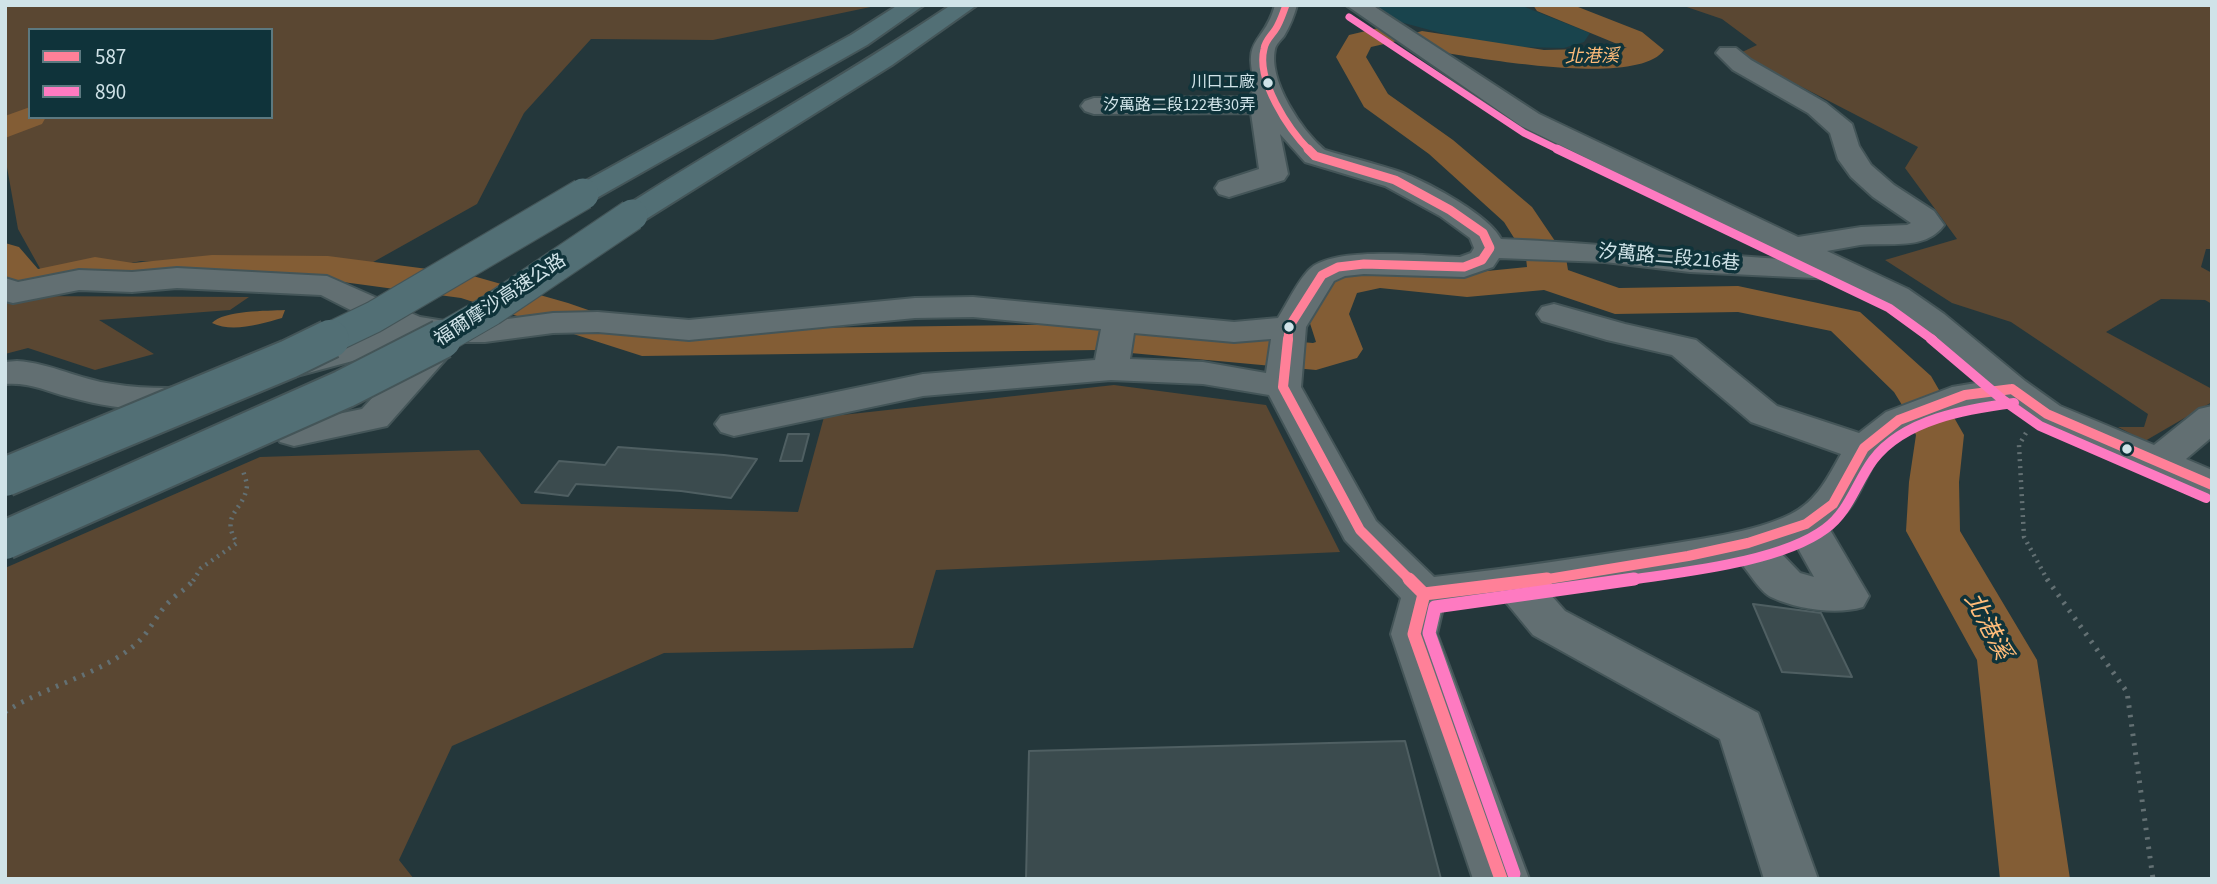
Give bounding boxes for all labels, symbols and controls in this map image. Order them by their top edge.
legend [28,28,273,119]
text: 587 [95,42,126,72]
water label: 北港溪 [1565,47,1619,69]
place label: 川口工廠 [1191,73,1255,93]
marker: 川口工廠 [1261,76,1275,90]
text: 890 [95,77,126,107]
street label: 汐萬路二段122巷30弄 [1103,96,1255,116]
street label: 汐萬路二段216巷 [1597,241,1741,277]
street label: 福爾摩沙高速公路 [431,250,571,352]
unlabelled marker [1282,320,1296,334]
unlabelled marker [2120,442,2134,456]
water label: 北港溪 [1956,588,2016,666]

